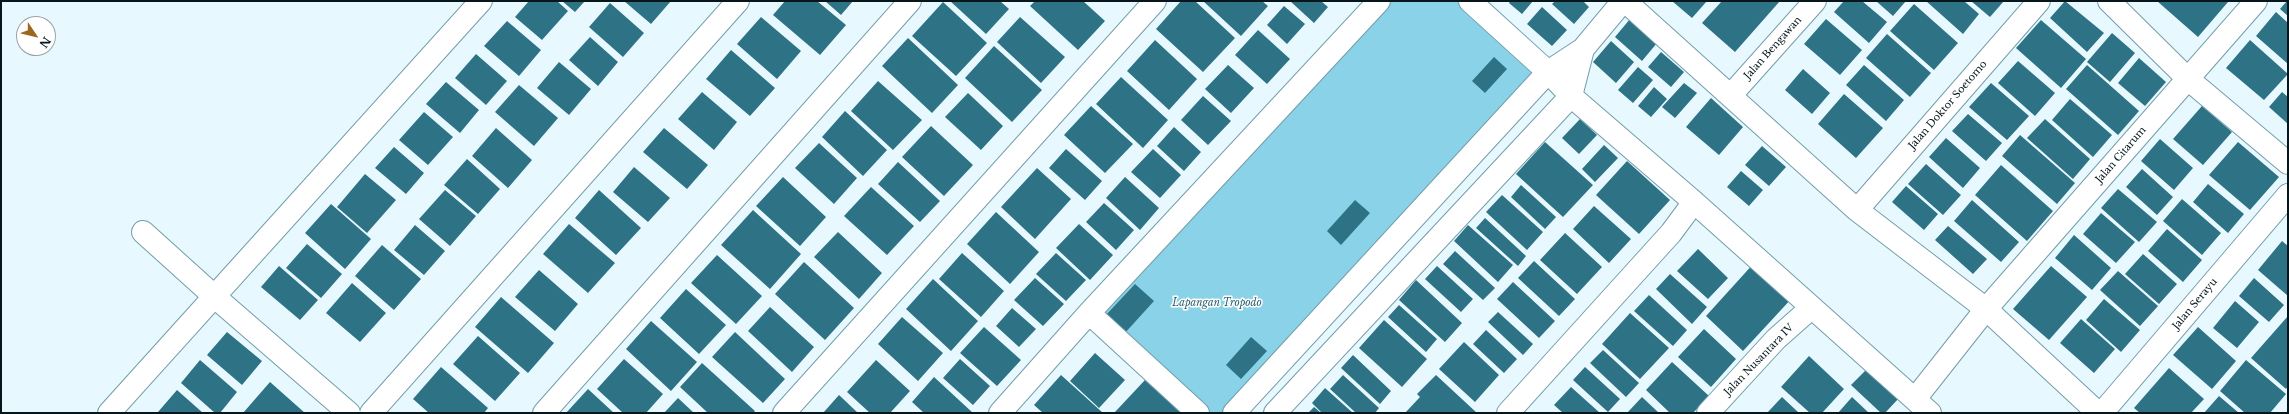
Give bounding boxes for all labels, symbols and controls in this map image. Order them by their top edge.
street label: Jalan Bengawan [1742,14,1804,82]
north arrow [16,16,56,56]
text: N [36,34,54,51]
street label: Jalan Doktor Soetomo [1906,58,1990,152]
street label: Jalan Citarum [2093,124,2149,186]
street label: Jalan Serayu [2170,276,2220,332]
park label: Lapangan Tropodo [1172,297,1262,309]
street label: Jalan Nusantara IV [1722,322,1796,398]

